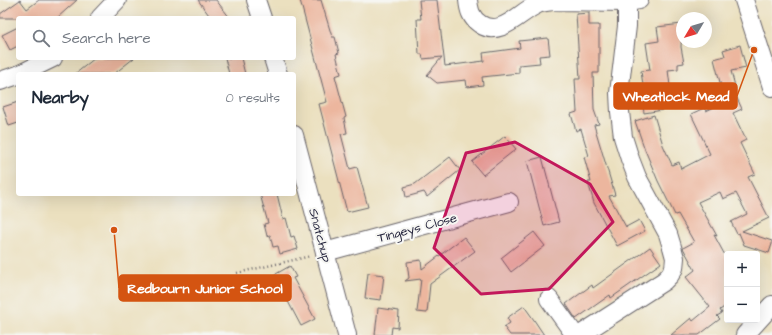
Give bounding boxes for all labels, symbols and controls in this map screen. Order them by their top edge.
north arrow [676,12,712,48]
search box [16,16,296,60]
icon: search [30,27,52,49]
text: Search here [62,28,151,49]
callout: Wheatlock Mead [614,83,737,109]
text: Nearby [32,86,89,110]
text: Wheatlock Mead [621,87,730,107]
text: 0 results [225,89,280,107]
street label: Snatchup [304,206,336,264]
street label: Tingeys Close [376,209,459,248]
map controls [724,251,760,323]
button: + [724,251,760,287]
callout: Redbourn Junior School [119,275,291,301]
text: Redbourn Junior School [127,279,284,299]
button: − [724,287,760,323]

